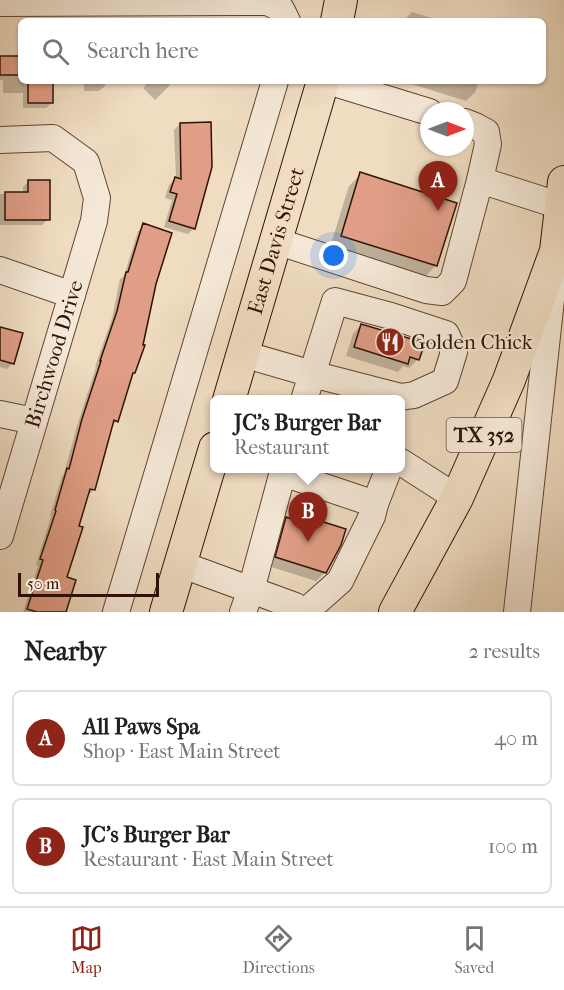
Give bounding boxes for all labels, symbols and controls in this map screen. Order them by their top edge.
search box [18,18,546,84]
icon: search [39,35,72,68]
text: Search here [87,38,199,64]
north arrow [420,102,474,156]
pin: A [418,162,458,211]
street label: East Davis Street [243,164,309,317]
your location [319,241,348,270]
street label: Birchwood Drive [20,277,88,431]
restaurant icon: Golden Chick [374,326,406,358]
place label: Golden Chick [411,330,533,354]
popup [210,395,405,473]
text: JC's Burger Bar [234,410,381,436]
road number: TX 352 [446,418,522,452]
text: Restaurant [234,436,330,459]
pin: B [288,492,328,542]
scale bar [18,570,159,598]
text: 50 m [27,574,59,593]
text: Nearby [24,636,106,667]
text: 2 results [469,640,540,663]
text: All Paws Spa [83,714,200,740]
text: A [39,727,52,750]
text: 40 m [494,727,538,750]
text: Shop · East Main Street [83,740,280,763]
text: JC's Burger Bar [83,822,230,848]
text: B [39,835,52,858]
text: 100 m [488,835,538,858]
text: Restaurant · East Main Street [83,848,334,871]
tab: Map [70,922,103,977]
tab: Directions [243,922,315,977]
tab: Saved [454,922,494,977]

